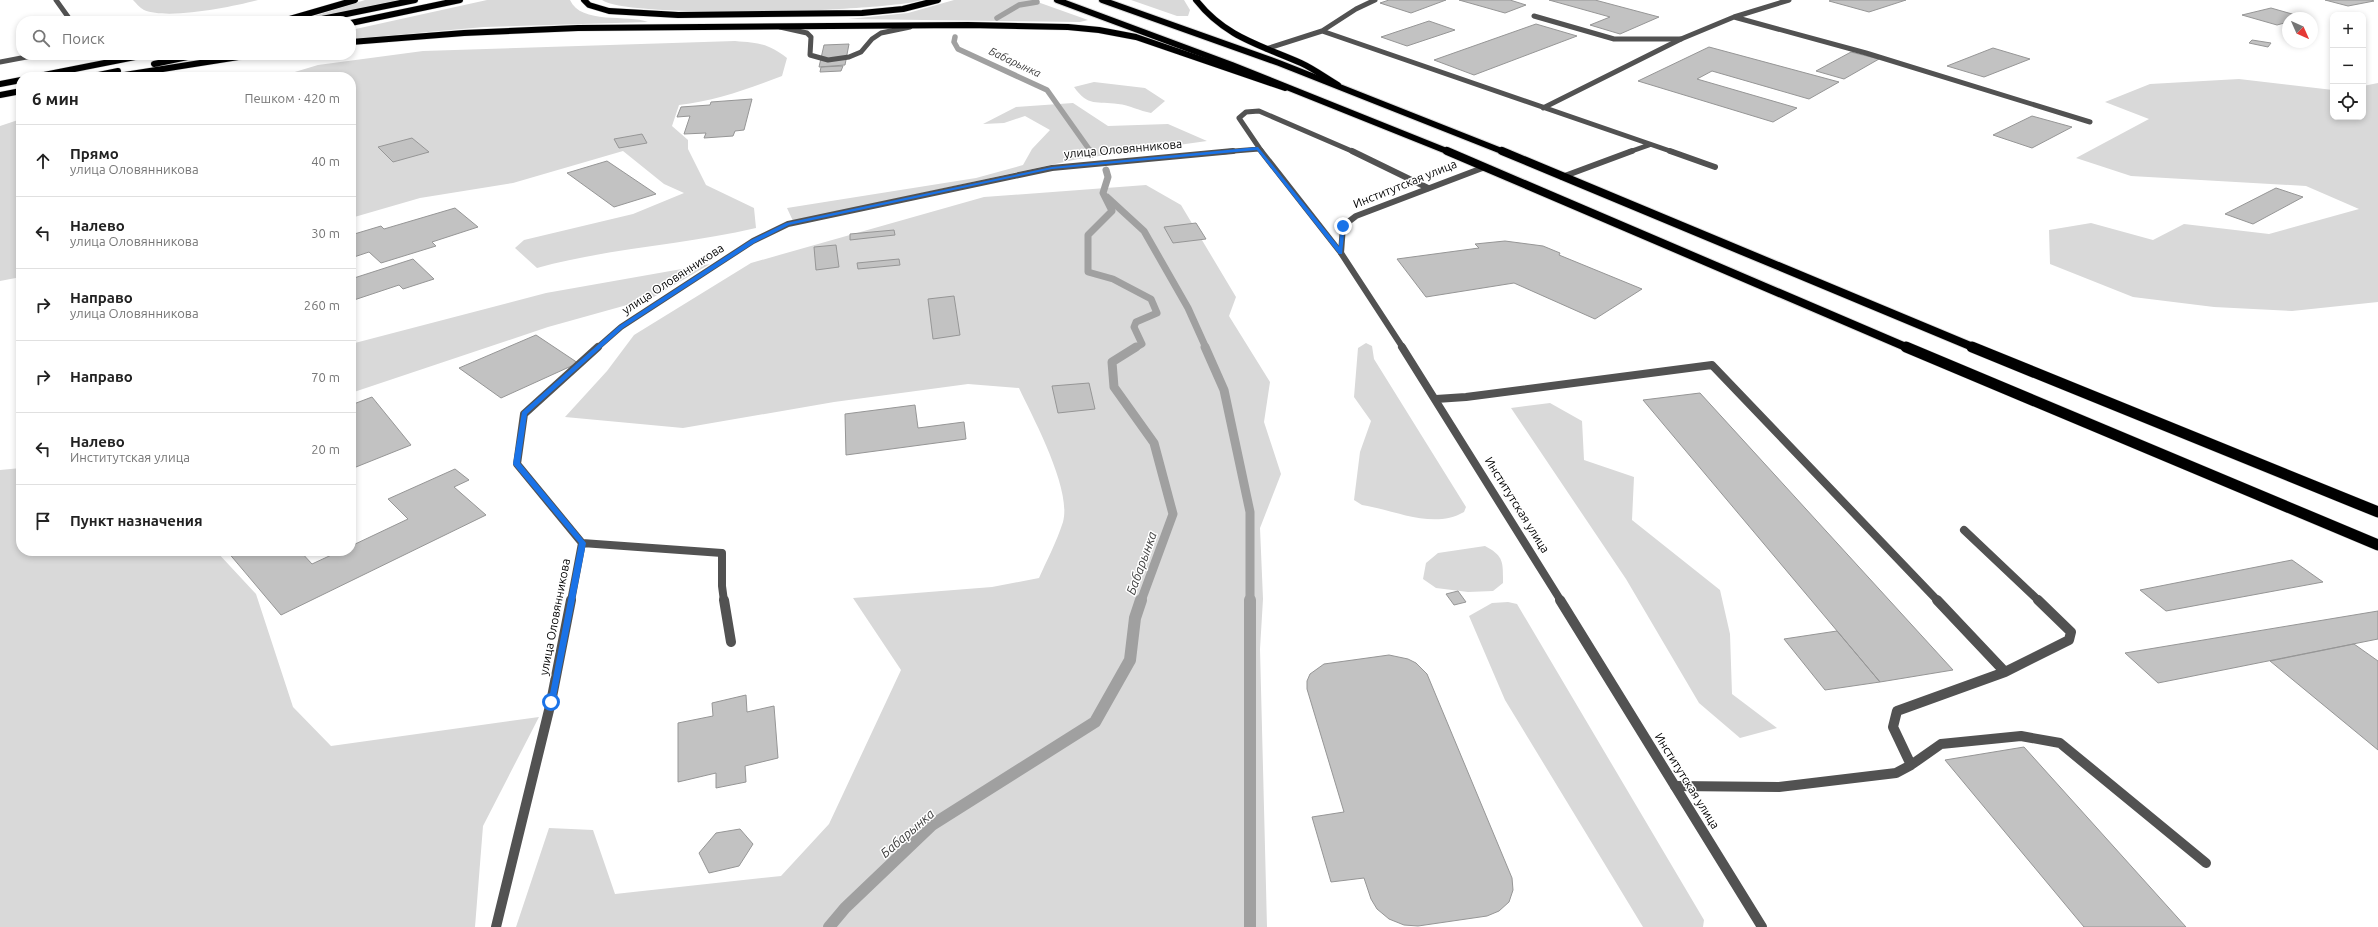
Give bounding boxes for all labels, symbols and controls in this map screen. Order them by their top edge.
north arrow [2282,12,2318,48]
map controls [2330,12,2366,120]
button: + [2330,12,2366,48]
search box [16,16,356,60]
icon: search [30,27,52,49]
text: Поиск [62,30,105,47]
water label: Бабарынка [987,45,1043,79]
button: − [2330,48,2366,84]
button: locate [2330,84,2366,120]
text: 6 мин [32,89,79,108]
text: Пешком · 420 m [244,91,340,105]
street label: улица Оловянникова [1063,137,1183,160]
text: Прямо [70,145,119,162]
icon: ahead [32,150,54,172]
text: 40 m [311,154,340,168]
street label: Институтская улица [1351,157,1459,210]
text: улица Оловянникова [70,162,199,176]
text: Налево [70,217,125,234]
route end [1334,217,1352,235]
icon: left [32,222,54,244]
text: 30 m [311,226,340,240]
text: улица Оловянникова [70,234,199,248]
street label: улица Оловянникова [619,241,726,316]
text: Направо [70,289,133,306]
icon: right [32,294,54,316]
text: 260 m [304,298,340,312]
text: улица Оловянникова [70,306,199,320]
icon: right [32,366,54,388]
text: Направо [70,368,133,385]
text: 70 m [311,370,340,384]
text: Налево [70,433,125,450]
icon: left [32,438,54,460]
text: 20 m [311,442,340,456]
text: Институтская улица [70,450,190,464]
street label: Институтская улица [1483,454,1552,555]
icon: arrive [32,510,54,532]
text: Пункт назначения [70,512,203,529]
water label: Бабарынка [1123,530,1159,596]
street label: улица Оловянникова [537,557,572,676]
route start [542,693,560,711]
street label: Институтская улица [1653,730,1722,831]
water label: Бабарынка [877,806,937,860]

